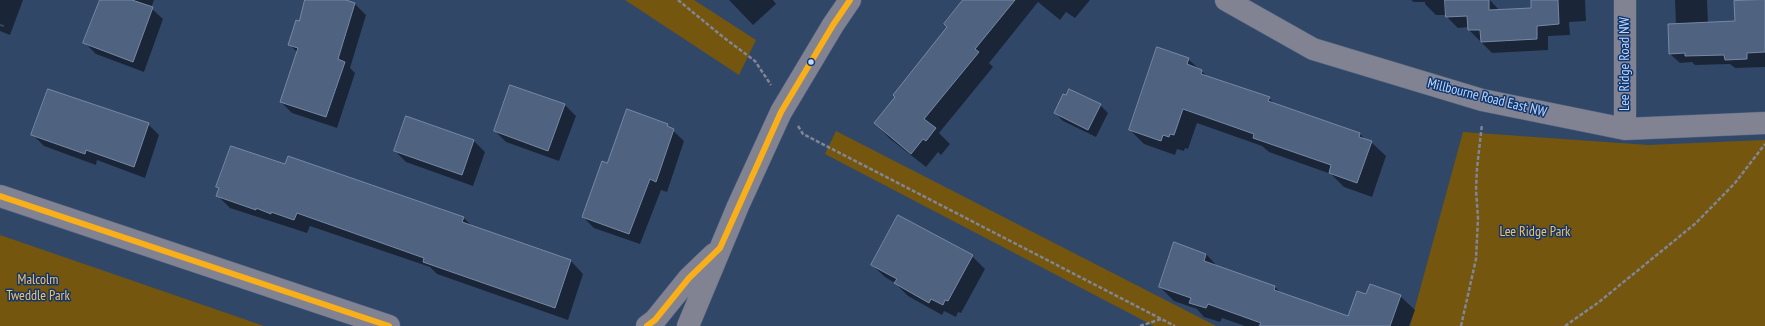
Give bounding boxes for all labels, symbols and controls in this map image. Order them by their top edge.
street label: Lee Ridge Road NW [1617,17,1633,111]
unlabelled marker [806,57,816,67]
street label: Millbourne Road East NW [1426,75,1548,121]
park label: Lee Ridge Park [1499,224,1571,240]
park label: Malcolm Tweddle Park [6,272,70,304]

